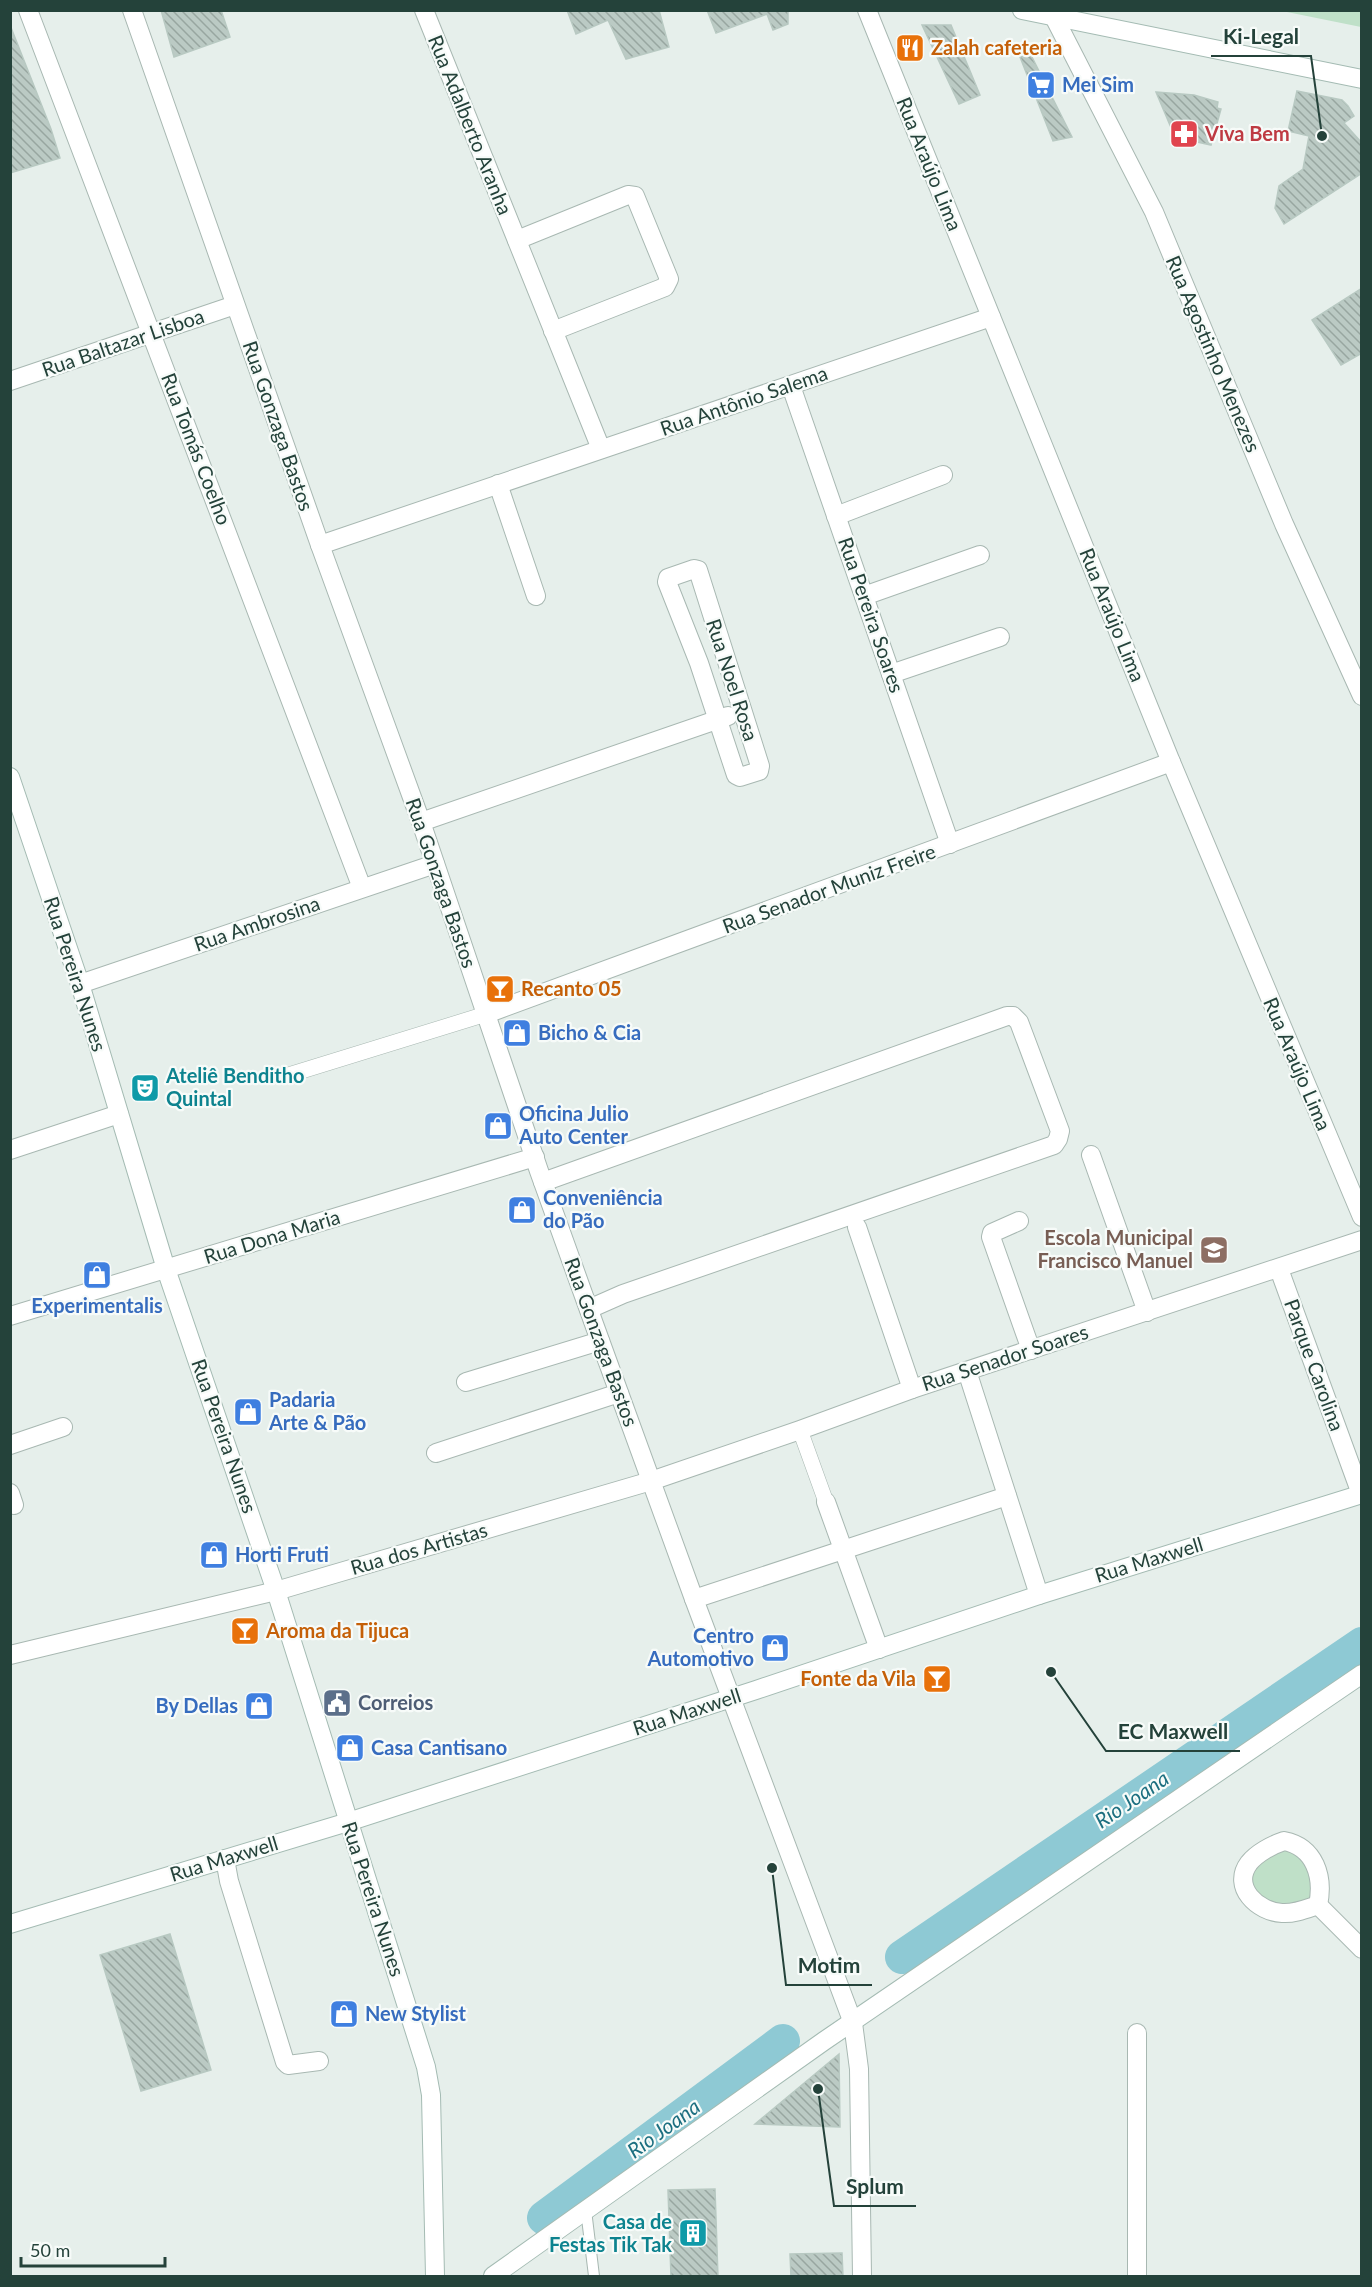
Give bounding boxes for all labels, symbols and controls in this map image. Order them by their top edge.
callout: Ki-Legal [1211,17,1311,56]
text: Ki-Legal [1223,23,1299,48]
street label: Rua Adalberto Aranha [424,31,518,218]
restaurant icon: Zalah cafeteria [894,32,926,64]
place label: Zalah cafeteria [931,35,1062,59]
supermarket icon: Mei Sim [1025,69,1057,101]
place label: Mei Sim [1062,72,1134,96]
street label: Rua Araújo Lima [892,93,968,234]
pharmacy icon: Viva Bem [1168,118,1200,150]
place label: Viva Bem [1204,121,1290,145]
street label: Rua Agostinho Menezes [1162,252,1266,455]
street label: Rua Baltazar Lisboa [38,303,207,381]
street label: Rua Gonzaga Bastos [239,337,319,514]
street label: Rua Antônio Salema [657,360,830,440]
street label: Rua Tomás Coelho [157,369,237,528]
street label: Rua Pereira Soares [834,534,910,696]
street label: Rua Araújo Lima [1075,544,1151,685]
street label: Rua Noel Rosa [702,616,764,744]
street label: Rua Gonzaga Bastos [402,794,482,971]
street label: Rua Senador Muniz Freire [719,838,939,938]
street label: Rua Ambrosina [191,890,323,956]
street label: Rua Pereira Nunes [40,893,112,1054]
bar icon: Recanto 05 [484,973,516,1005]
place label: Recanto 05 [521,976,622,1000]
street label: Rua Araújo Lima [1259,994,1337,1134]
shop icon: Bicho & Cia [501,1017,533,1049]
place label: Bicho & Cia [538,1020,641,1044]
place label: Ateliê Benditho Quintal [165,1063,305,1110]
theatre icon: Ateliê Benditho Quintal [129,1072,161,1104]
place label: Oficina Julio Auto Center [518,1101,629,1148]
shop icon: Oficina Julio Auto Center [482,1110,514,1142]
place label: Conveniência do Pão [543,1185,663,1232]
shop icon: Conveniência do Pão [506,1194,538,1226]
street label: Rua Dona Maria [201,1204,343,1268]
place label: Escola Municipal Francisco Manuel [1037,1225,1193,1272]
school or university icon: Escola Municipal Francisco Manuel [1198,1234,1230,1266]
street label: Rua Gonzaga Bastos [560,1254,644,1430]
shop icon: Experimentalis [81,1259,113,1291]
place label: Experimentalis [31,1293,163,1317]
street label: Parque Carolina [1280,1295,1350,1434]
street label: Rua Senador Soares [918,1319,1091,1395]
street label: Rua Pereira Nunes [187,1355,263,1516]
place label: Padaria Arte & Pão [268,1387,366,1434]
shop icon: Padaria Arte & Pão [232,1396,264,1428]
street label: Rua dos Artistas [347,1517,490,1579]
street label: Rua Maxwell [1092,1531,1206,1587]
shop icon: Horti Fruti [198,1539,230,1571]
place label: Horti Fruti [235,1542,329,1566]
bar icon: Aroma da Tijuca [229,1615,261,1647]
place label: Aroma da Tijuca [265,1618,409,1642]
place label: Centro Automotivo [647,1623,754,1670]
shop icon: Centro Automotivo [759,1632,791,1664]
bar icon: Fonte da Vila [921,1663,953,1695]
place label: Fonte da Vila [800,1666,916,1690]
street label: Rua Maxwell [630,1682,744,1740]
public building icon: Correios [321,1687,353,1719]
shop icon: By Dellas [243,1690,275,1722]
place label: Correios [358,1690,433,1714]
place label: By Dellas [155,1693,238,1717]
callout: EC Maxwell [1106,1712,1240,1751]
text: EC Maxwell [1118,1718,1228,1743]
shop icon: Casa Cantisano [334,1732,366,1764]
place label: Casa Cantisano [371,1735,507,1759]
water label: Rio Joana [1089,1765,1173,1833]
street label: Rua Pereira Nunes [338,1818,410,1979]
street label: Rua Maxwell [167,1830,281,1886]
callout: Motim [786,1946,872,1985]
text: Motim [798,1952,860,1977]
shop icon: New Stylist [328,1998,360,2030]
place label: New Stylist [365,2001,466,2025]
water label: Rio Joana [622,2093,704,2163]
callout: Splum [834,2167,916,2206]
text: Splum [846,2173,904,2198]
place label: Casa de Festas Tik Tak [549,2209,672,2256]
building icon: Casa de Festas Tik Tak [677,2217,709,2249]
scale bar [21,2230,165,2268]
text: 50 m [30,2239,70,2261]

